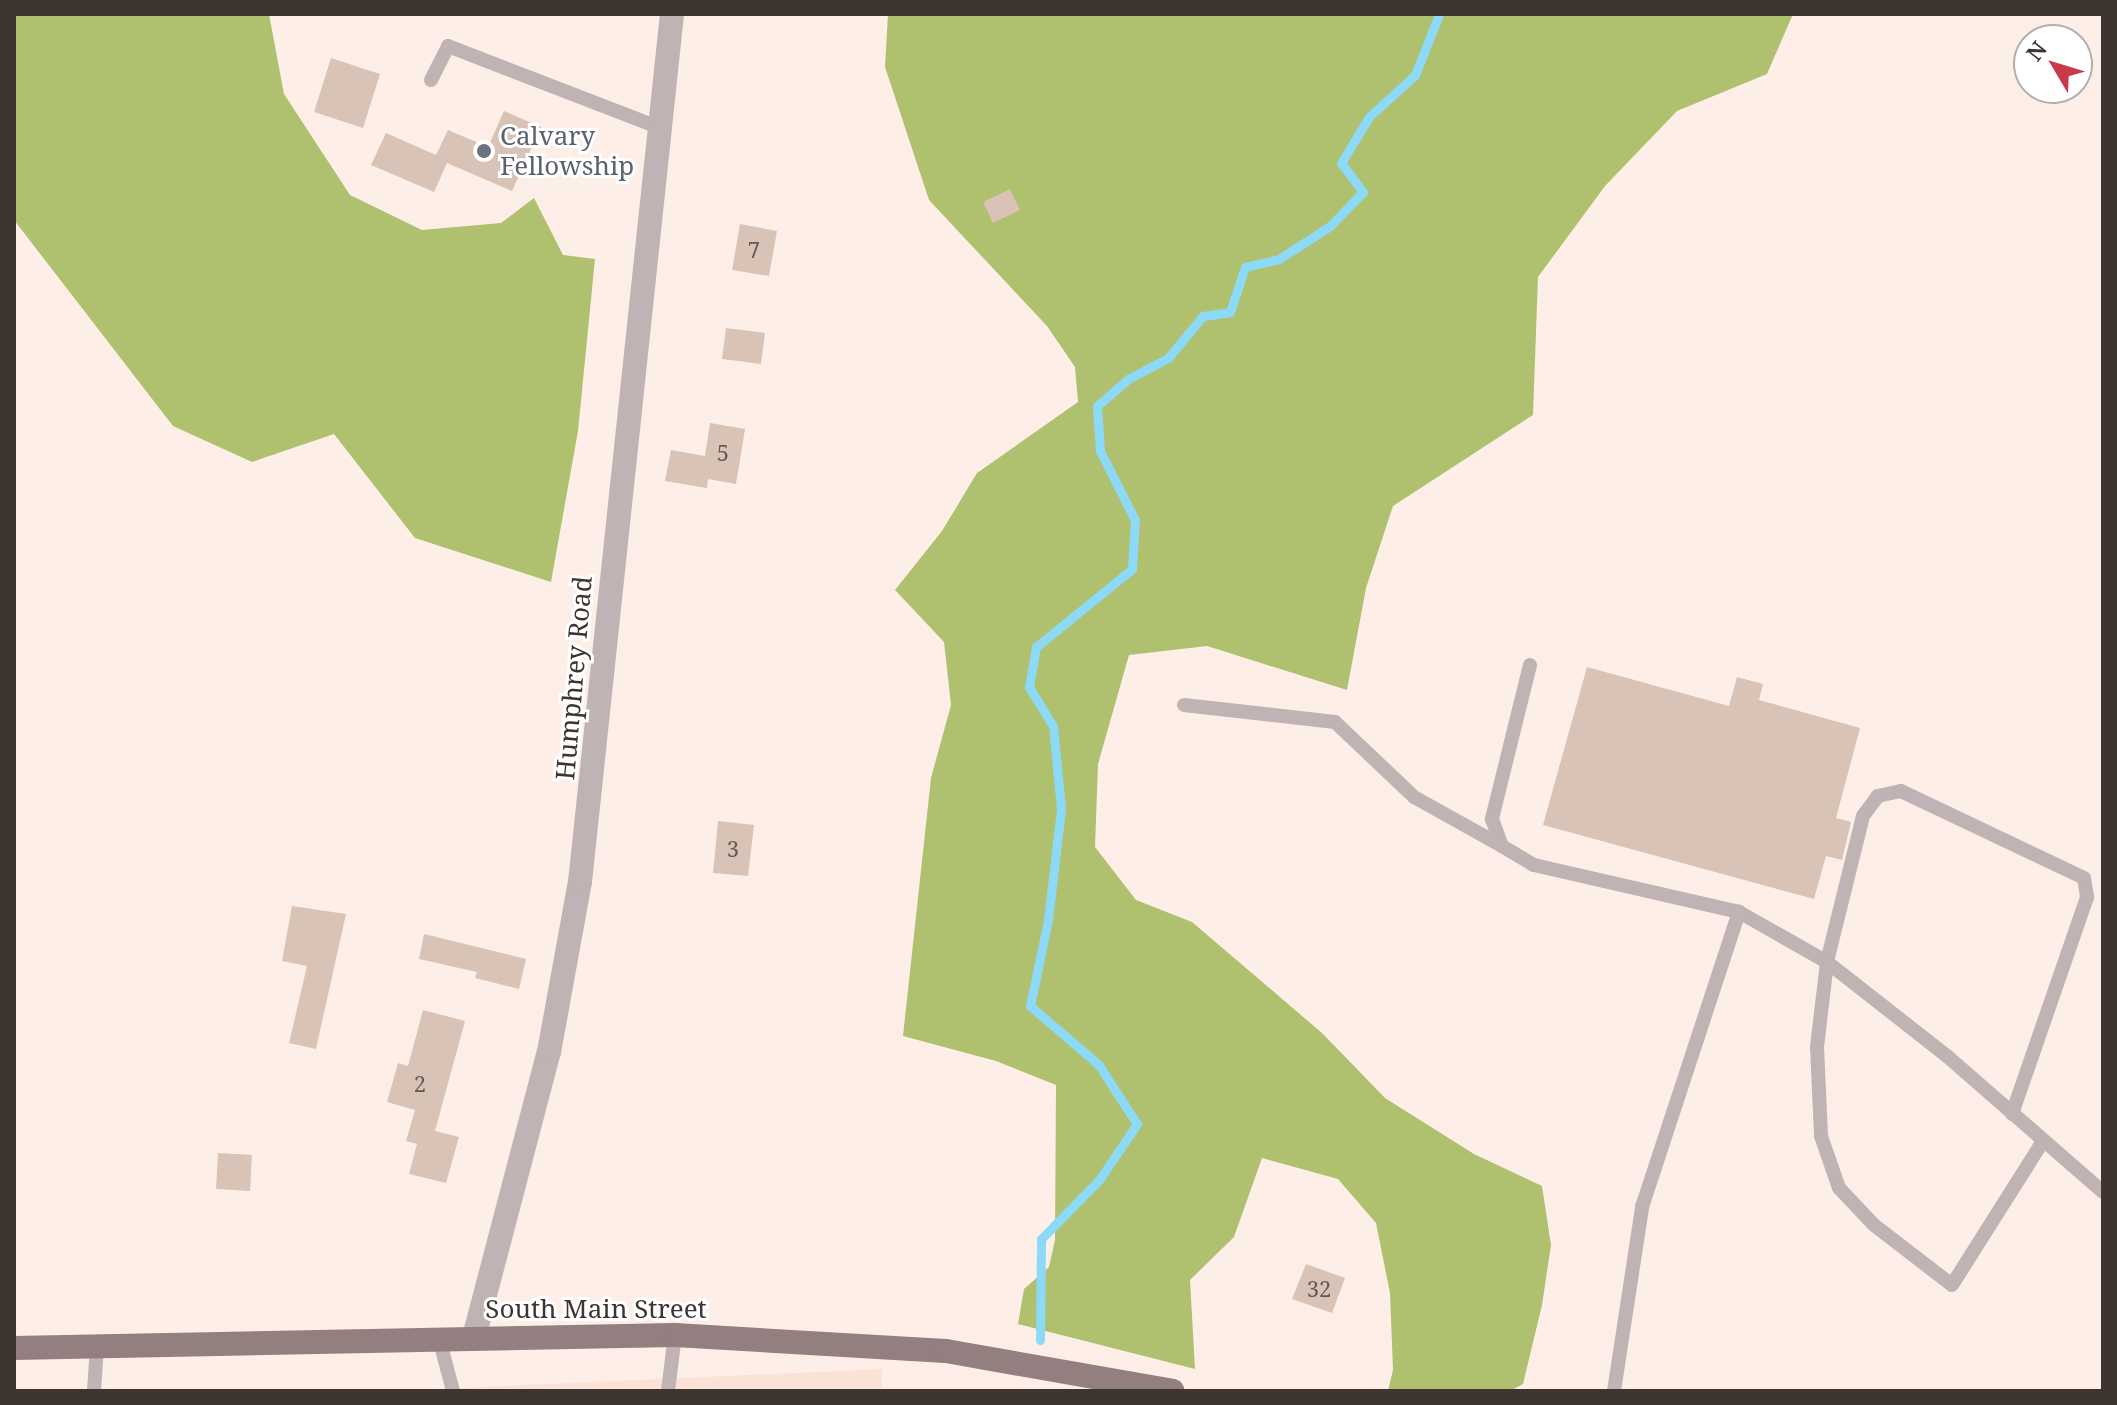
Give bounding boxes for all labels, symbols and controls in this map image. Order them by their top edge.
north arrow [2013,24,2093,104]
text: N [2019,34,2053,67]
place label: Calvary Fellowship [500,120,634,182]
marker: Calvary Fellowship [475,142,493,160]
house number: 7 [748,237,760,263]
house number: 5 [717,440,729,466]
street label: Humphrey Road [550,575,598,781]
house number: 3 [727,836,739,862]
house number: 2 [414,1071,426,1097]
house number: 32 [1307,1276,1331,1302]
street label: South Main Street [485,1293,707,1325]

